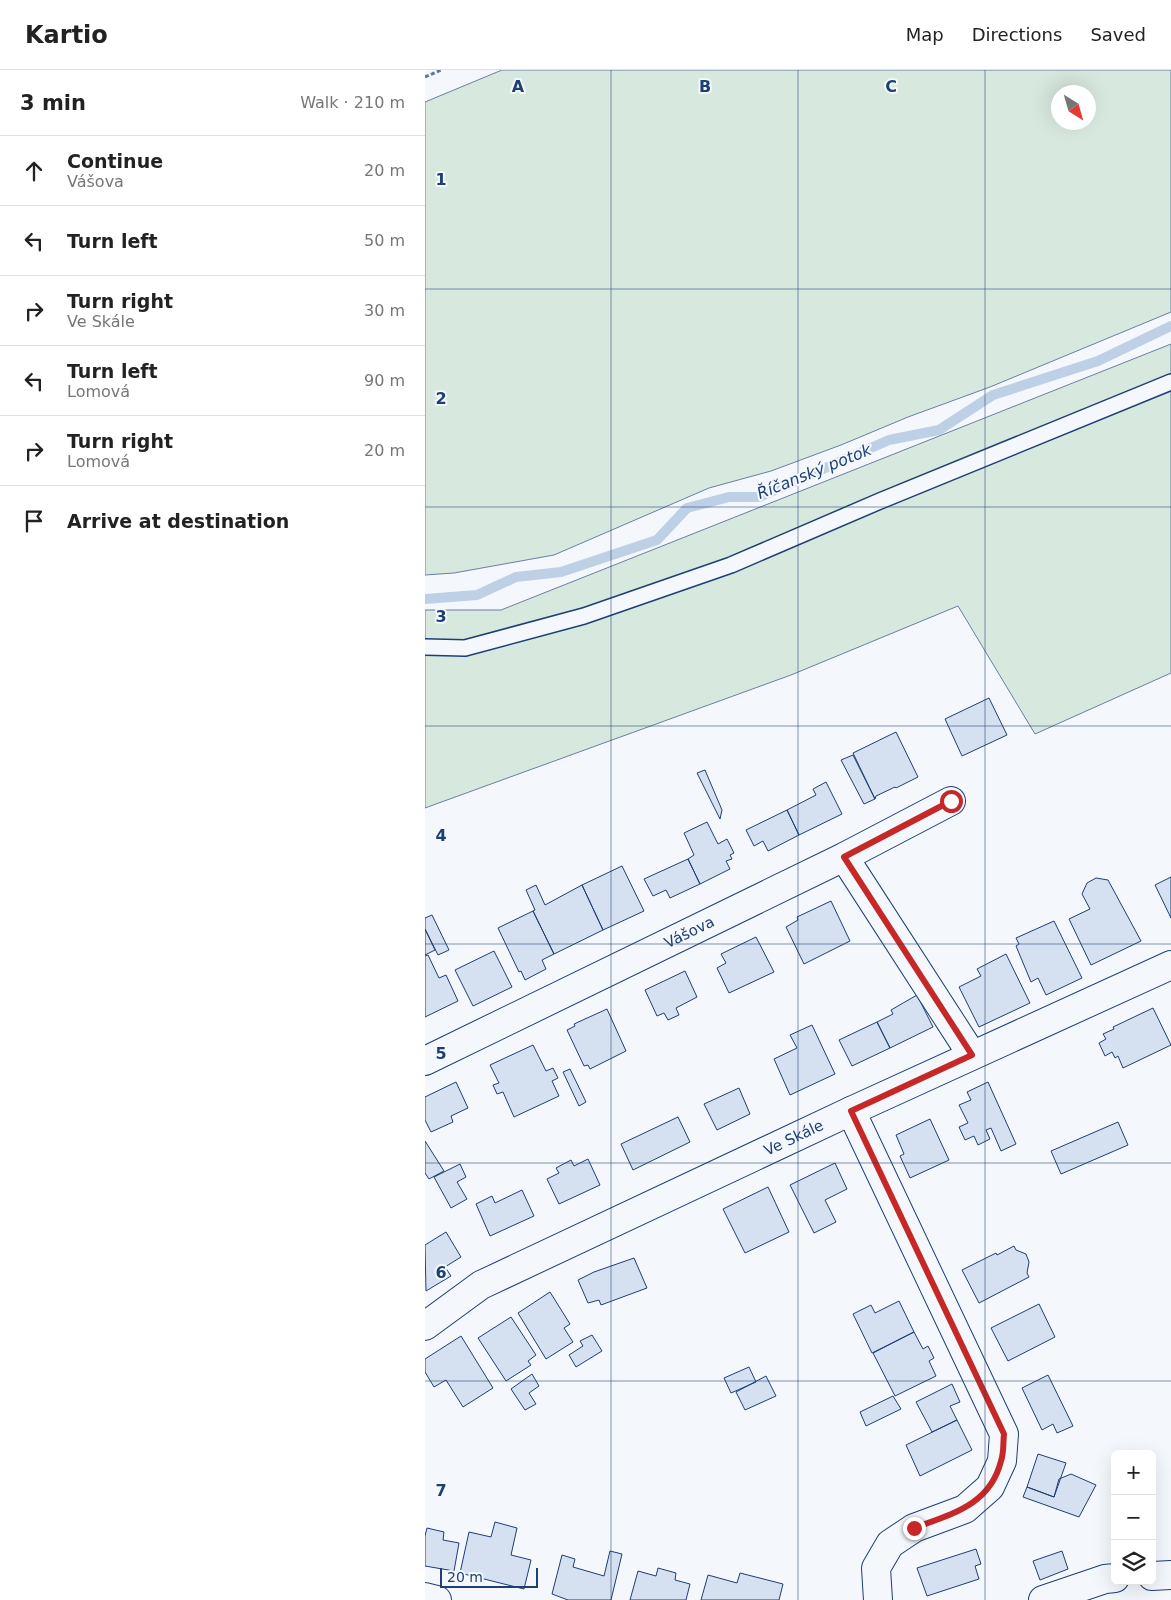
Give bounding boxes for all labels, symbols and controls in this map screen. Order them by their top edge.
text: Kartio [25,21,108,49]
text: Map [906,24,944,45]
text: Directions [972,24,1062,45]
text: Saved [1090,24,1146,45]
text: A [512,77,525,96]
text: B [699,77,711,96]
text: C [885,77,897,96]
north arrow [1051,85,1096,130]
text: 3 min [20,91,86,115]
text: Walk · 210 m [300,93,405,112]
text: Continue [67,150,163,172]
icon: ahead [20,157,48,185]
text: 20 m [364,161,405,180]
text: 1 [435,170,447,189]
text: Vášova [67,172,124,191]
icon: left [20,227,48,255]
text: Turn left [67,230,158,252]
text: 50 m [364,231,405,250]
text: Turn right [67,290,173,312]
icon: right [20,297,48,325]
text: 30 m [364,301,405,320]
text: Ve Skále [67,312,135,331]
text: Turn left [67,360,158,382]
icon: left [20,367,48,395]
text: 90 m [364,371,405,390]
text: Lomová [67,382,130,401]
text: 2 [435,389,447,408]
text: Turn right [67,430,173,452]
icon: right [20,437,48,465]
water label: Říčanský potok [754,440,875,503]
text: 20 m [364,441,405,460]
text: Lomová [67,452,130,471]
icon: arrive [20,507,48,535]
text: Arrive at destination [67,510,289,532]
text: 3 [435,607,447,626]
route start [940,790,963,813]
text: 4 [435,826,447,845]
street label: Vášova [661,913,717,952]
text: 5 [435,1044,447,1063]
street label: Ve Skále [761,1116,826,1160]
text: 6 [435,1263,447,1282]
map controls [1111,1450,1156,1585]
button: + [1111,1450,1156,1495]
text: 7 [435,1481,447,1500]
button: − [1111,1495,1156,1540]
route end [903,1517,926,1540]
button: layers [1111,1540,1156,1585]
scale bar [440,1565,537,1588]
text: 20 m [447,1569,483,1585]

